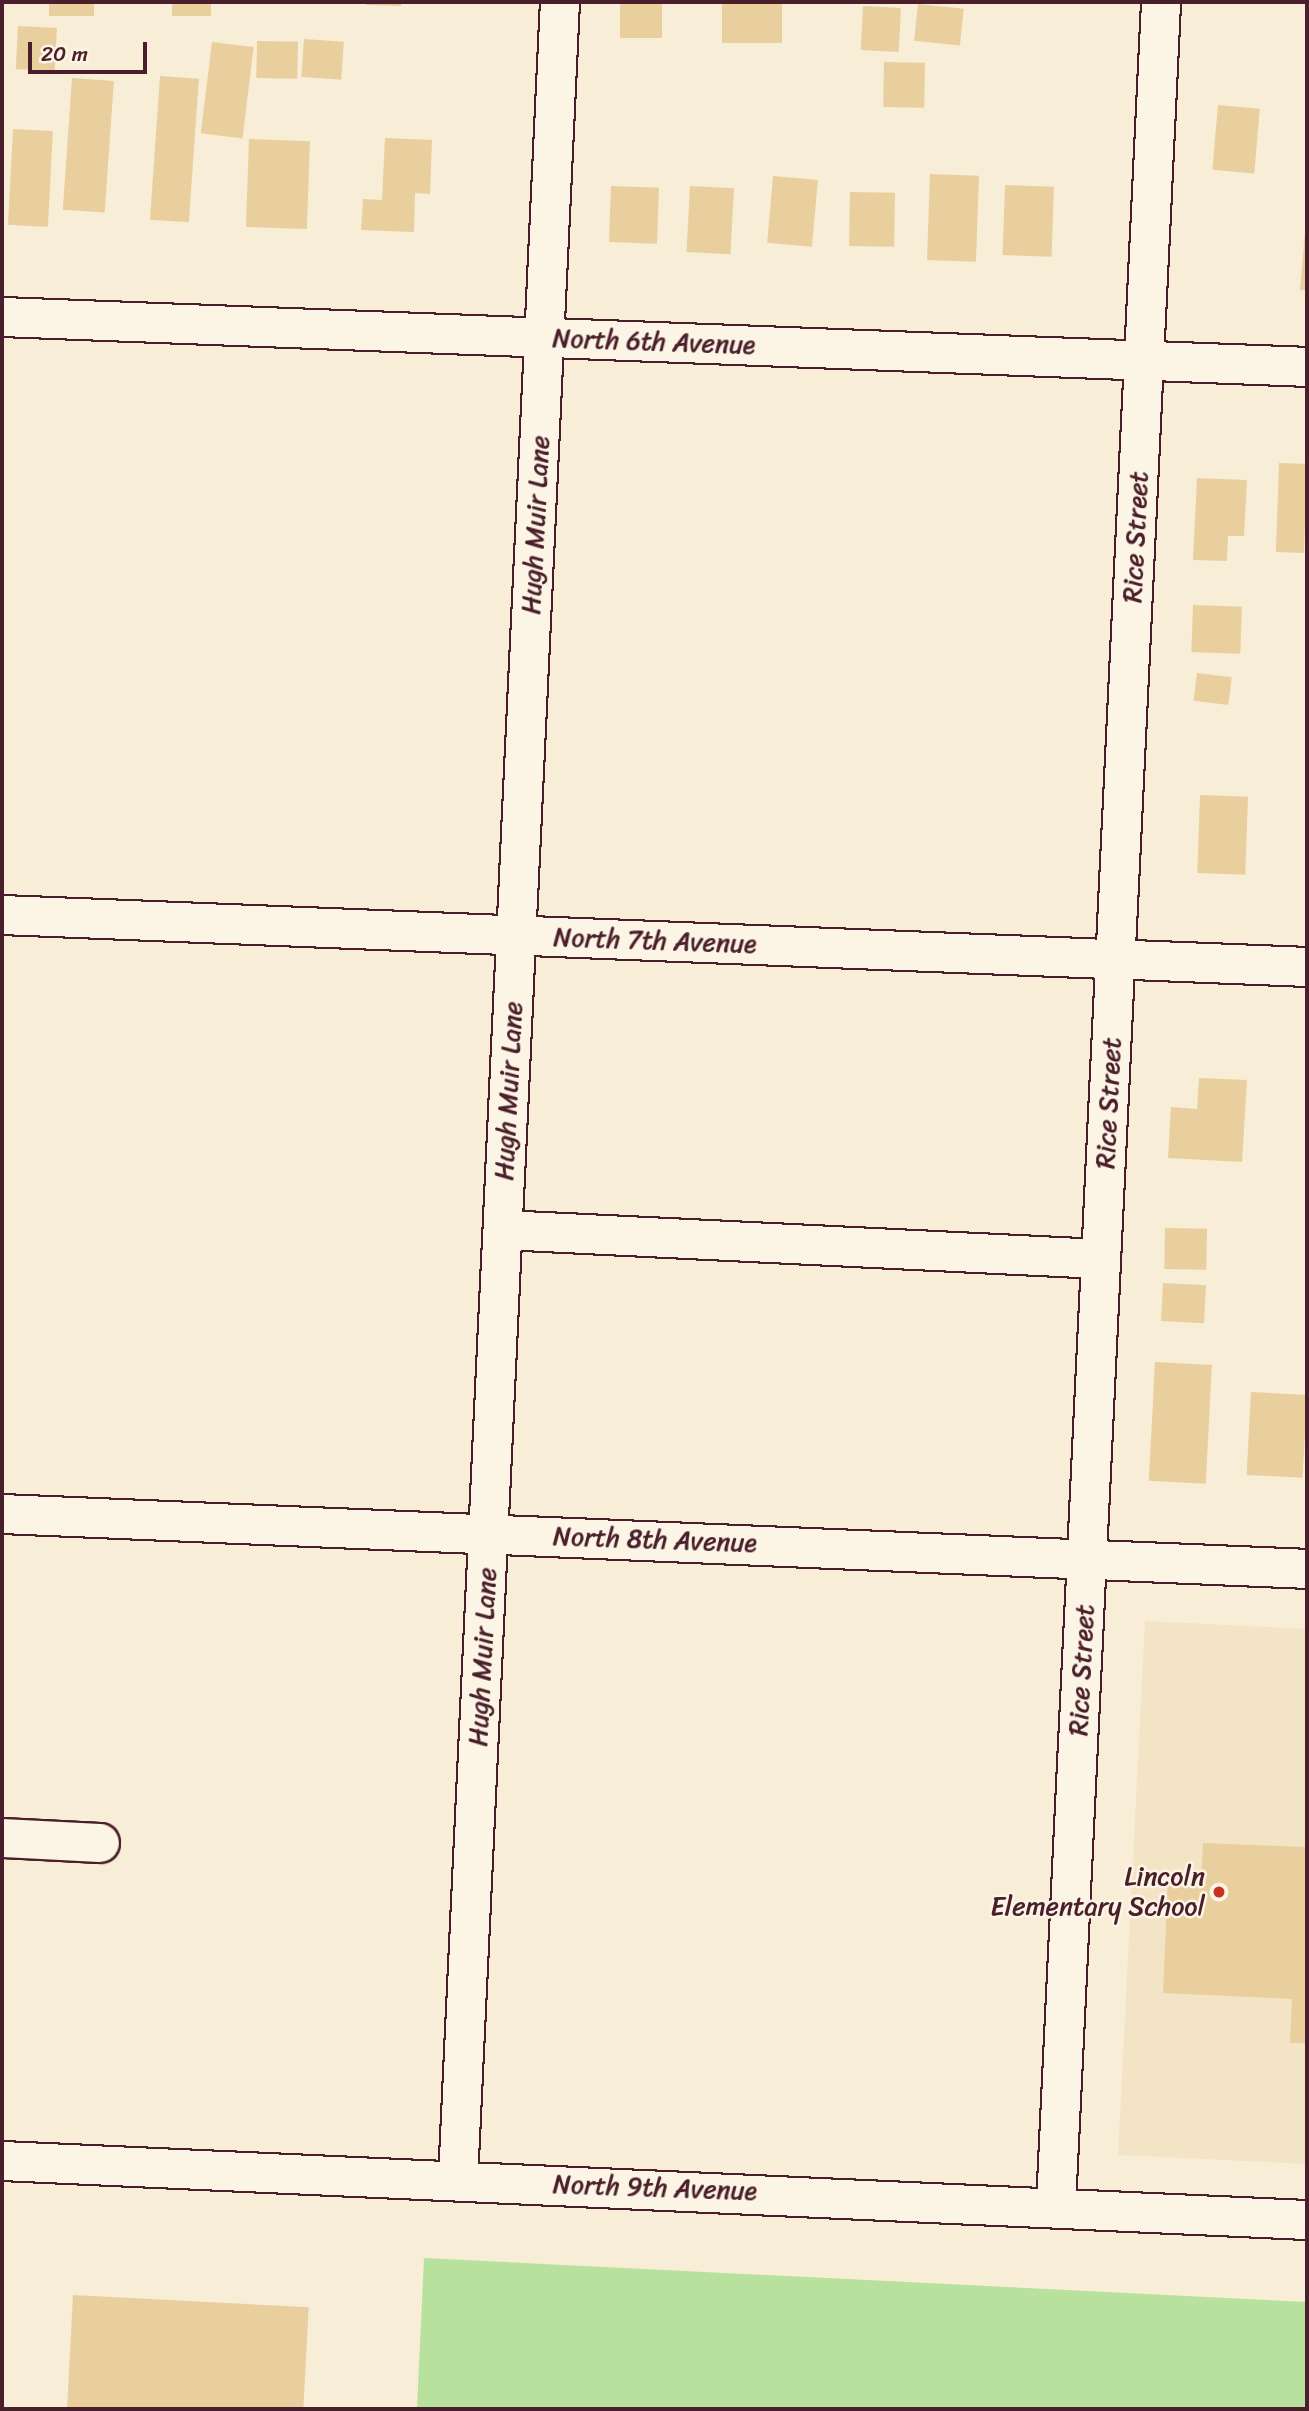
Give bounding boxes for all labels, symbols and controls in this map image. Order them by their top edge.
scale bar [32,28,150,72]
text: 20 m [41,35,88,73]
street label: North 6th Avenue [552,323,756,361]
street label: Hugh Muir Lane [516,435,556,615]
street label: Rice Street [1117,470,1155,604]
street label: North 7th Avenue [553,922,757,960]
street label: Hugh Muir Lane [489,1001,529,1181]
street label: Rice Street [1090,1036,1128,1170]
street label: North 8th Avenue [552,1521,758,1559]
street label: Hugh Muir Lane [463,1567,503,1747]
street label: Rice Street [1063,1603,1101,1737]
place label: Lincoln Elementary School [990,1861,1205,1923]
marker: Lincoln Elementary School [1211,1884,1227,1900]
street label: North 9th Avenue [552,2169,758,2207]

